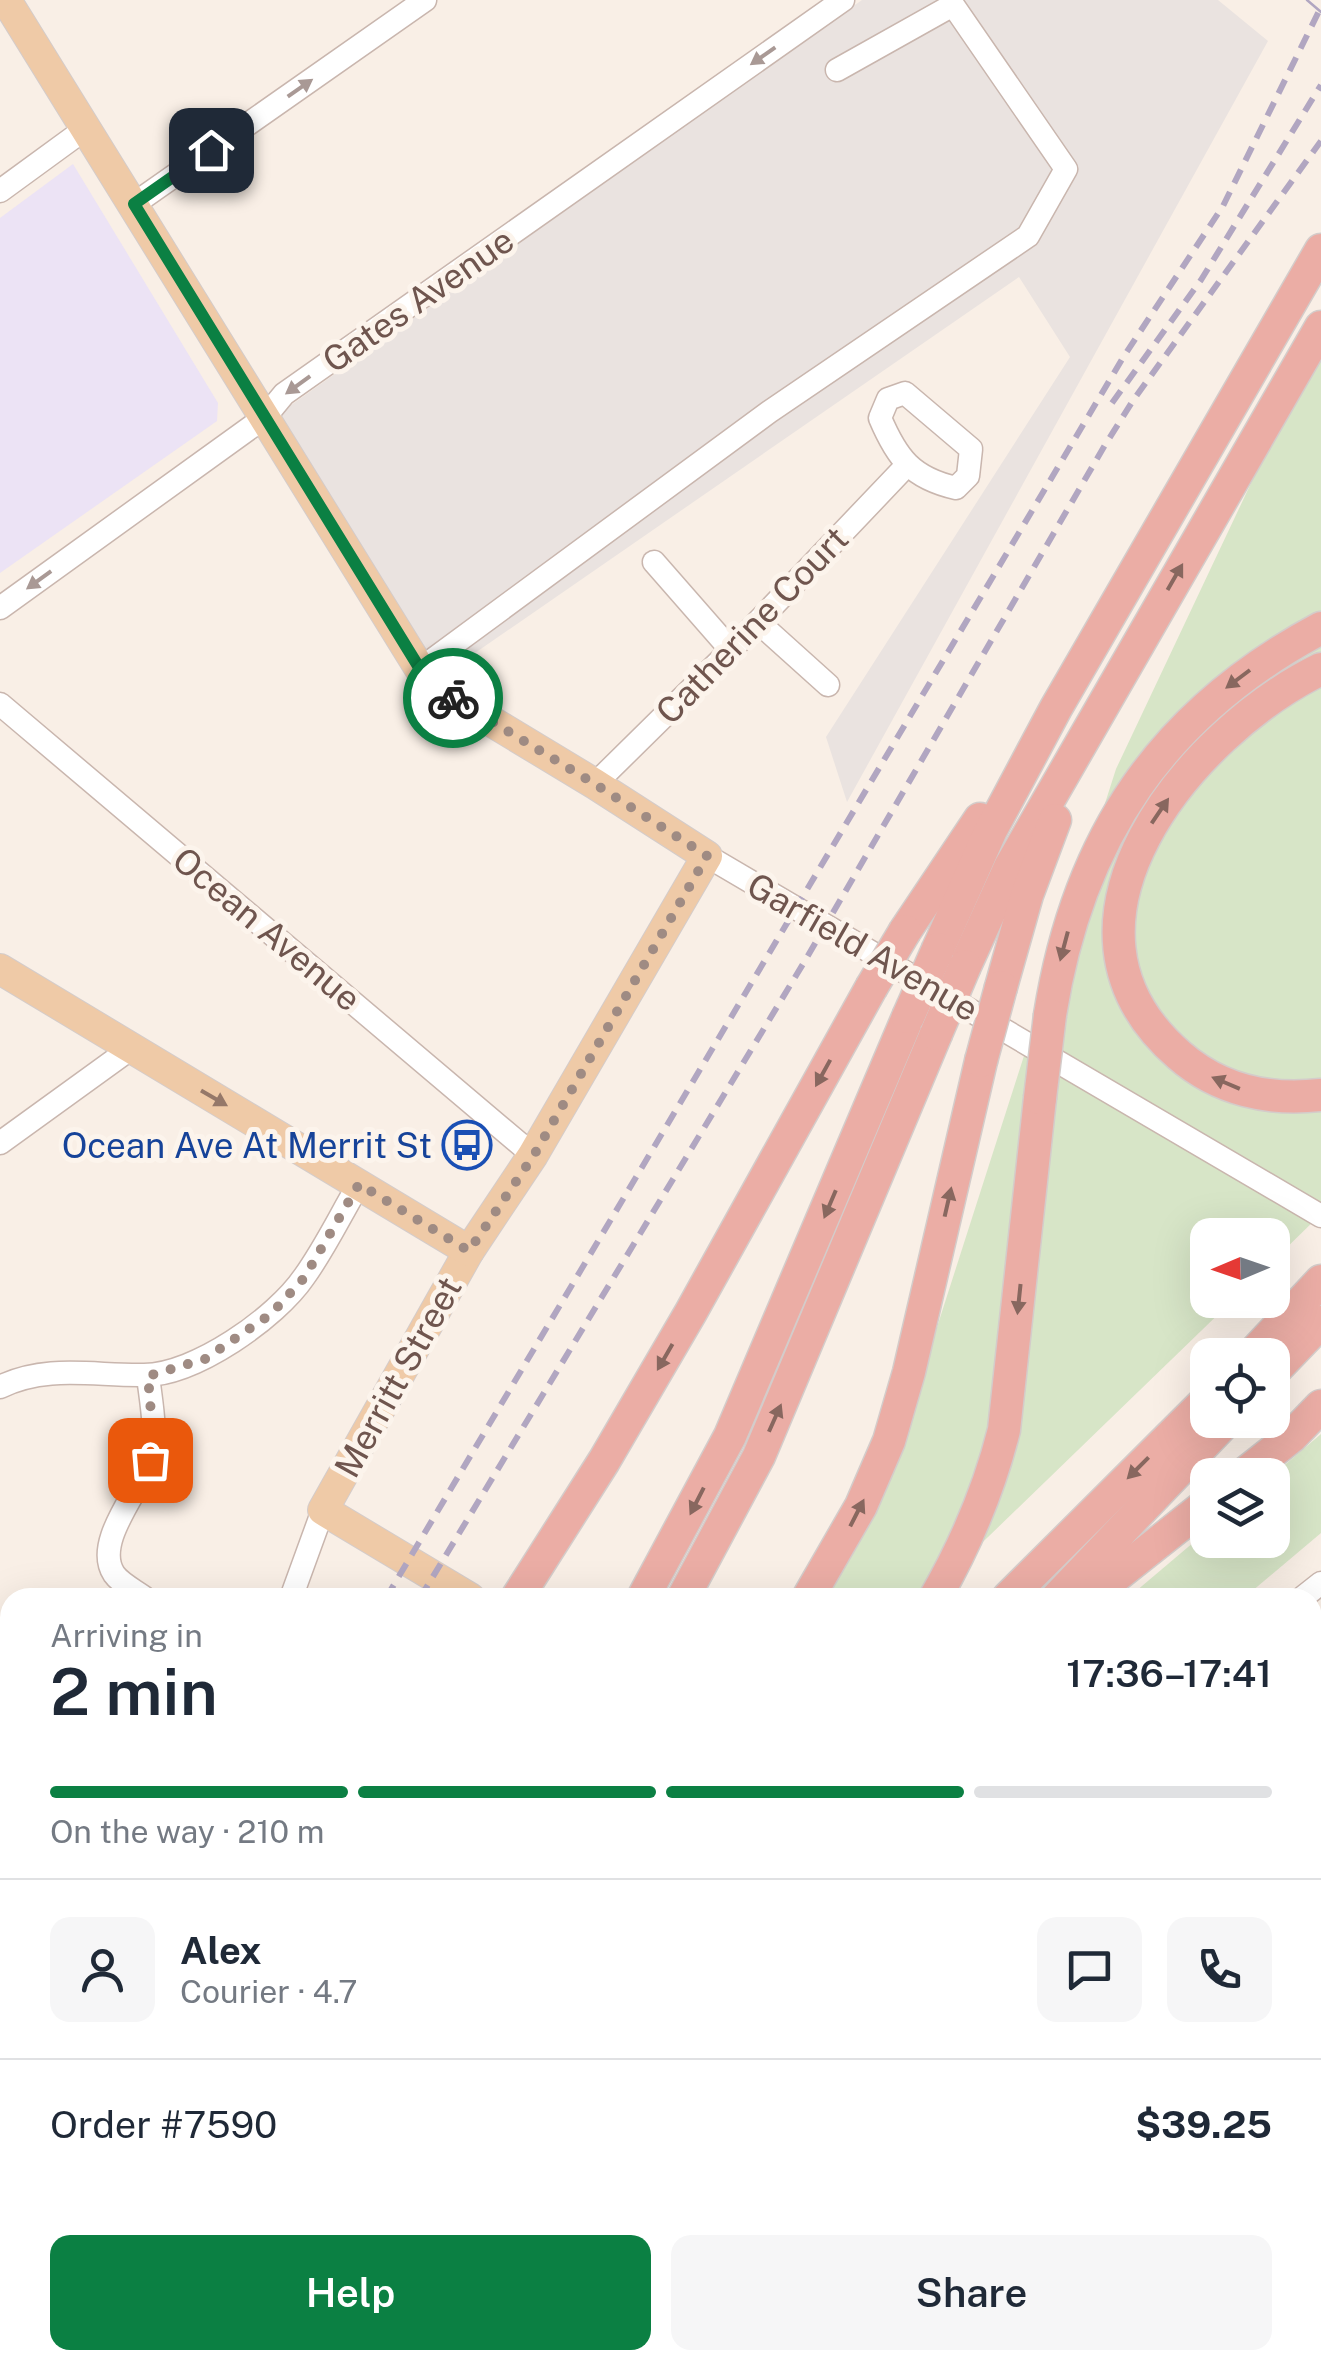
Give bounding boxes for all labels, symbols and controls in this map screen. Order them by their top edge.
one-way arrow [750,46,777,65]
one-way arrow [286,79,313,98]
pin [169,108,254,193]
icon: home [184,123,239,178]
street label: Gates Avenue [315,219,521,381]
one-way arrow [285,375,311,394]
street label: Catherine Court [648,518,856,732]
one-way arrow [1166,563,1183,591]
one-way arrow [25,569,52,589]
courier [403,648,503,748]
one-way arrow [1226,669,1252,690]
icon: bike [426,671,481,726]
one-way arrow [1150,798,1169,825]
street label: Ocean Avenue [165,839,369,1019]
street label: Garfield Avenue [740,864,986,1030]
one-way arrow [1056,931,1071,962]
one-way arrow [815,1059,832,1088]
one-way arrow [1211,1075,1241,1091]
one-way arrow [200,1089,228,1106]
bus stop icon: Ocean Ave At Merrit St [441,1119,493,1171]
place label: Ocean Ave At Merrit St [62,1125,432,1166]
one-way arrow [941,1187,956,1218]
one-way arrow [821,1189,837,1219]
north arrow [1190,1218,1290,1318]
map controls [1190,1218,1290,1558]
street label: Merritt Street [326,1270,470,1484]
one-way arrow [1011,1284,1027,1315]
button: locate [1190,1338,1290,1438]
one-way arrow [657,1343,674,1371]
one-way arrow [767,1403,783,1433]
pin [108,1418,193,1503]
icon: bag [123,1433,178,1488]
one-way arrow [1127,1456,1151,1480]
button: layers [1190,1458,1290,1558]
one-way arrow [689,1486,706,1515]
one-way arrow [848,1499,865,1528]
text: Arriving in [50,1617,203,1654]
text: 17:36–17:41 [1066,1651,1272,1696]
text: 2 min [50,1653,218,1730]
text: On the way · 210 m [50,1813,324,1850]
button: person [50,1917,155,2022]
button: chat [1037,1917,1142,2022]
button: phone [1167,1917,1272,2022]
text: Alex [180,1928,262,1973]
text: Courier · 4.7 [180,1973,357,2010]
text: Order #7590 [50,2102,277,2147]
text: $39.25 [1135,2102,1272,2147]
button: Help [50,2235,651,2350]
button: Share [671,2235,1272,2350]

